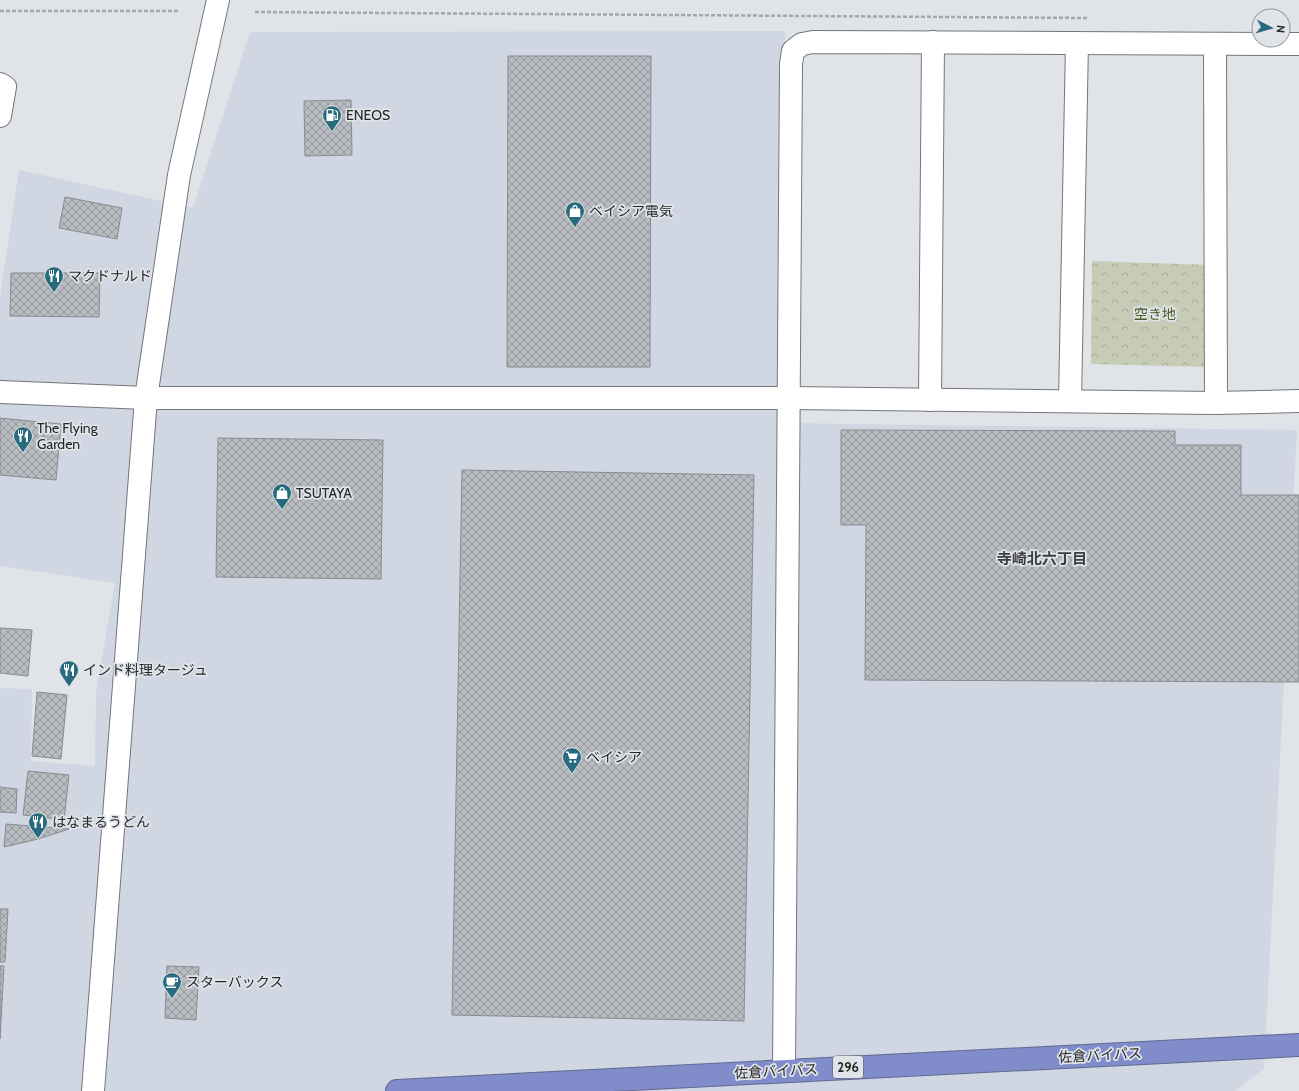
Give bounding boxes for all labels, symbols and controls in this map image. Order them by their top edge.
north arrow [1251,8,1291,48]
text: N [1274,24,1288,34]
fuel station icon: ENEOS [321,104,343,132]
place label: ENEOS [346,106,390,124]
shop icon: ベイシア電気 [564,200,586,228]
place label: ベイシア電気 [589,202,673,220]
restaurant icon: マクドナルド [43,265,65,293]
place label: マクドナルド [68,267,152,285]
park label: 空き地 [1134,305,1176,323]
place label: The Flying Garden [37,419,99,453]
restaurant icon: The Flying Garden [12,425,34,453]
shop icon: TSUTAYA [271,482,293,510]
place label: TSUTAYA [296,484,352,502]
district label: 寺崎北六丁目 [997,550,1087,568]
restaurant icon: インド料理タージュ [58,659,80,687]
place label: インド料理タージュ [83,661,208,679]
supermarket icon: ベイシア [561,746,583,774]
place label: ベイシア [586,748,642,766]
restaurant icon: はなまるうどん [27,811,49,839]
place label: はなまるうどん [52,813,150,831]
cafe icon: スターバックス [161,971,183,999]
place label: スターバックス [186,973,283,991]
street label: 佐倉バイパス [1058,1044,1142,1066]
road number: 296 [833,1056,863,1078]
street label: 佐倉バイパス [734,1060,818,1082]

